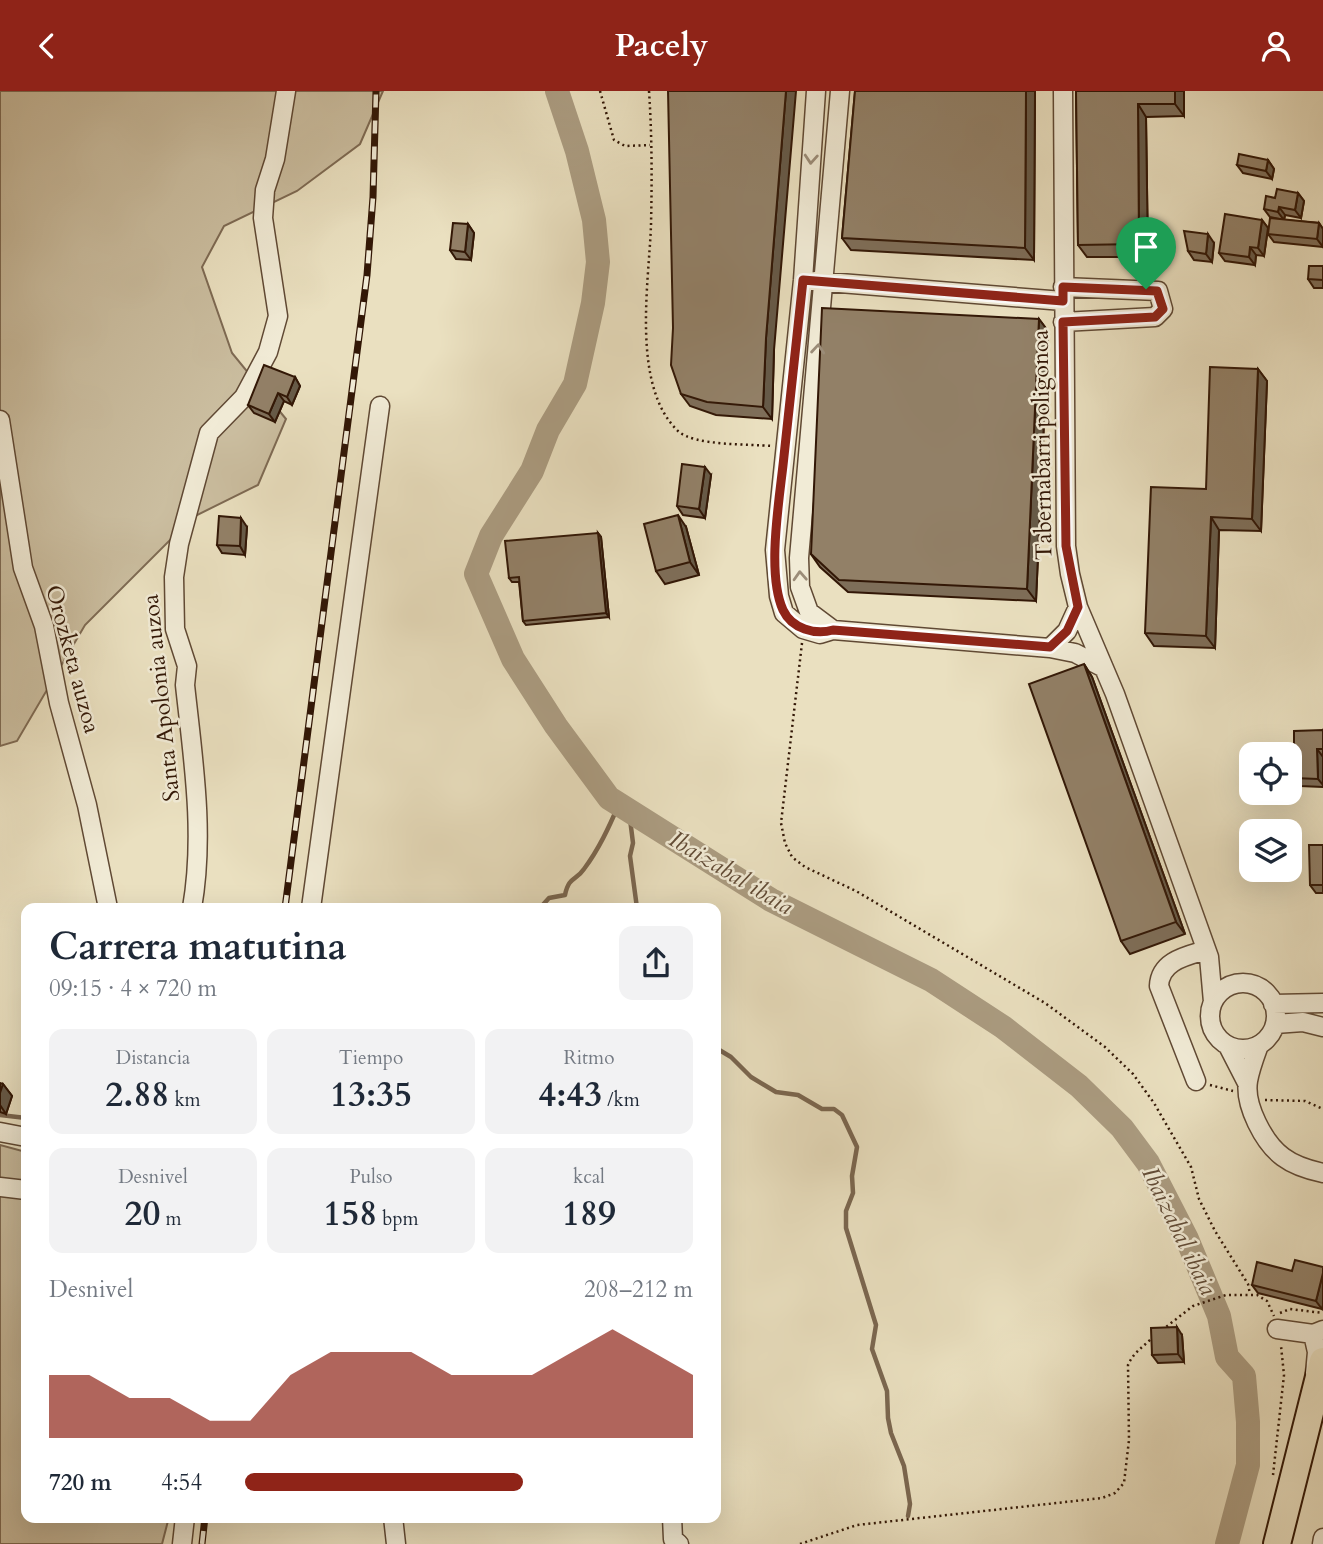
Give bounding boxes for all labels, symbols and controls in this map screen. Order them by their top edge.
text: Pacely [615,24,708,68]
icon: back [28,27,66,65]
icon: person [1257,27,1295,65]
one-way arrow [804,154,819,165]
pin [1116,217,1176,289]
icon: arrive [1127,228,1165,266]
street label: Tabernabarri poligonoa [1024,329,1060,560]
one-way arrow [810,343,825,354]
one-way arrow [792,570,807,581]
street label: Orozketa auzoa [38,581,108,737]
street label: Santa Apolonia auzoa [135,593,187,803]
map controls [1239,742,1302,882]
button: locate [1239,742,1302,805]
button: layers [1239,819,1302,882]
water label: Ibaizabal ibaia [663,823,799,923]
text: Carrera matutina [49,921,347,973]
button: share [619,926,693,1000]
text: 09:15 · 4 × 720 m [49,973,217,1004]
text: Distancia [116,1045,190,1071]
text: Tiempo [339,1045,403,1071]
text: Ritmo [564,1045,614,1071]
text: 2.88 [105,1071,169,1119]
text: 13:35 [330,1071,412,1119]
text: 4:43 [538,1071,602,1119]
text: km [169,1087,201,1113]
text: /km [602,1087,640,1113]
water label: Ibaizabal ibaia [1134,1161,1224,1301]
text: Desnivel [118,1164,188,1190]
text: Pulso [349,1164,393,1190]
text: kcal [573,1164,605,1190]
text: 20 [124,1190,160,1238]
text: 158 [323,1190,377,1238]
text: 189 [562,1190,616,1238]
text: m [160,1206,182,1232]
text: bpm [377,1206,419,1232]
text: Desnivel [49,1274,133,1305]
text: 208–212 m [584,1274,693,1305]
text: 720 m [49,1467,112,1498]
text: 4:54 [161,1467,202,1498]

